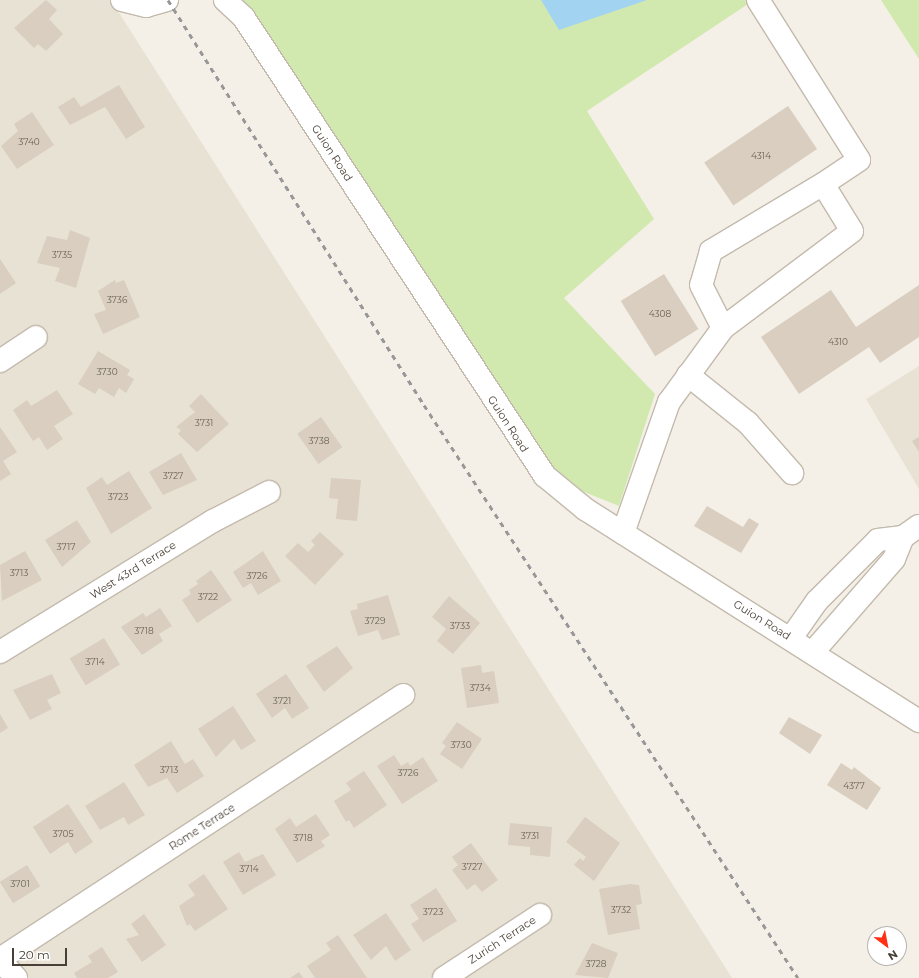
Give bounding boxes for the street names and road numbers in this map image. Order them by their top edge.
street label: Guion Road [309,122,355,184]
street label: Guion Road [485,393,531,455]
street label: West 43rd Terrace [88,538,178,602]
street label: Guion Road [731,597,793,643]
street label: Rome Terrace [167,801,237,853]
street label: Zurich Terrace [466,913,538,967]

